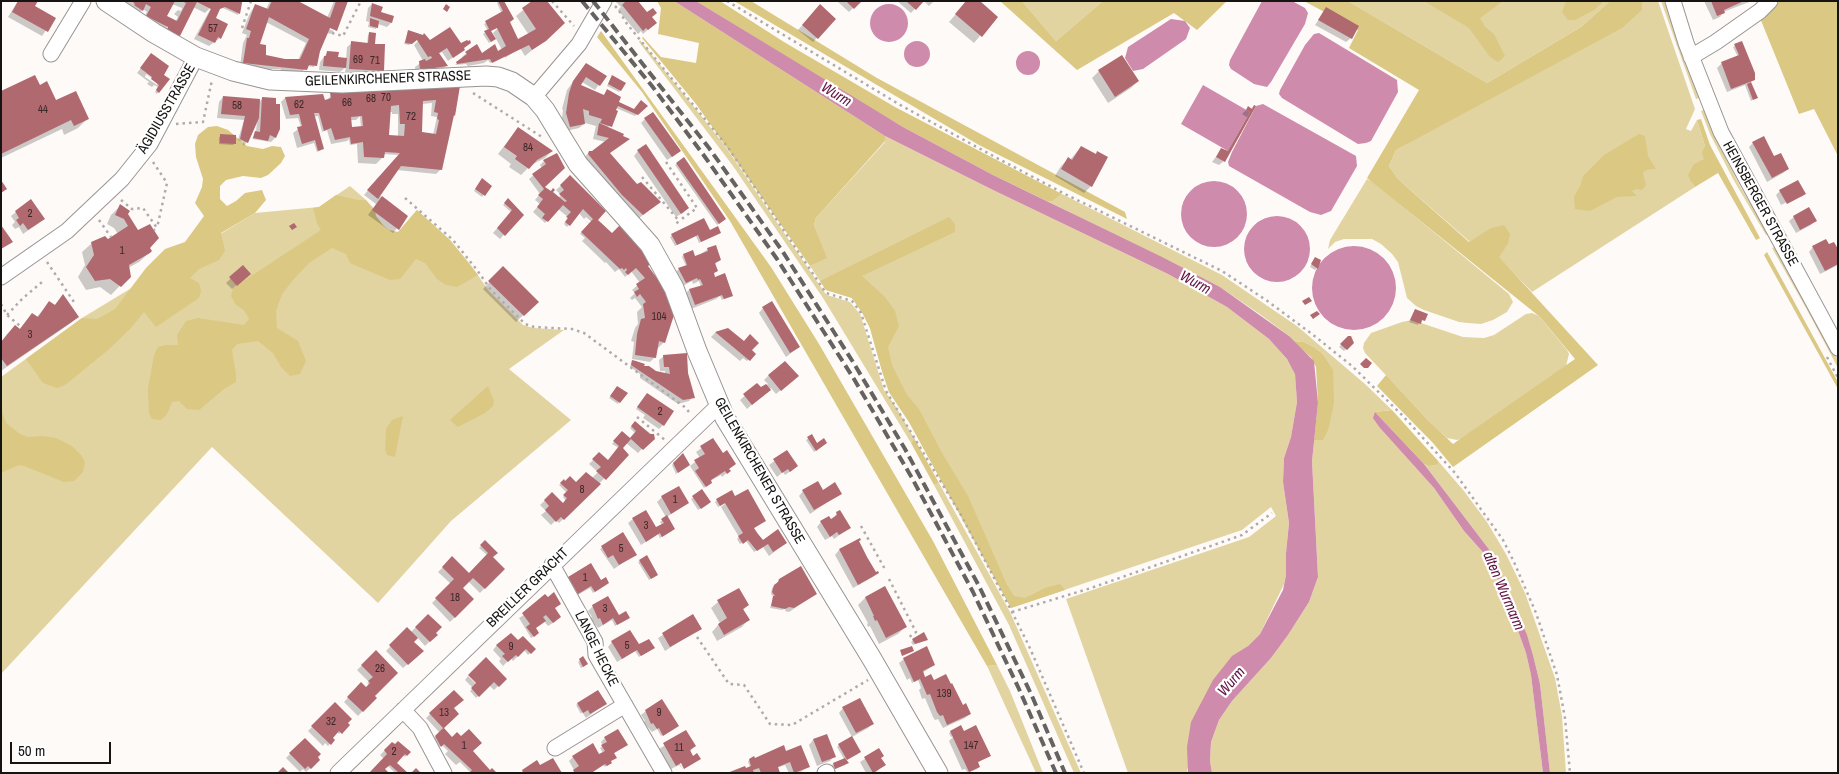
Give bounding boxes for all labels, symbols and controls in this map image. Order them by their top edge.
house number: 57 [208,22,218,36]
house number: 69 [353,53,363,67]
house number: 71 [370,54,380,68]
street label: ÄGIDIUSSTRASSE [135,61,199,157]
street label: GEILENKIRCHENER STRASSE [305,68,471,90]
water label: Wurm [817,79,855,111]
house number: 70 [381,91,391,105]
house number: 68 [366,92,376,106]
house number: 66 [342,96,352,110]
house number: 62 [294,98,304,112]
house number: 58 [232,99,242,113]
house number: 44 [38,103,48,117]
house number: 72 [406,110,416,124]
street label: HEINSBERGER STRASSE [1719,139,1801,269]
house number: 84 [523,141,533,155]
house number: 2 [27,207,33,221]
house number: 1 [119,244,125,258]
water label: Wurm [1176,267,1214,299]
house number: 104 [651,310,667,324]
house number: 3 [27,328,33,342]
street label: GEILENKIRCHENER STRASSE [710,395,808,547]
house number: 2 [657,405,663,419]
house number: 8 [579,483,585,497]
house number: 1 [672,493,678,507]
house number: 3 [643,519,649,533]
house number: 5 [618,542,624,556]
street label: BREILLER GRACHT [484,545,572,631]
water label: alten Wurmarm [1478,549,1528,633]
house number: 1 [582,571,588,585]
house number: 18 [450,591,460,605]
house number: 3 [602,602,608,616]
street label: LANGE HECKE [571,609,621,689]
house number: 5 [624,639,630,653]
house number: 9 [508,640,514,654]
house number: 26 [375,662,385,676]
water label: Wurm [1215,664,1249,700]
house number: 139 [936,687,952,701]
house number: 13 [439,706,449,720]
house number: 9 [656,706,662,720]
house number: 32 [326,715,336,729]
scale bar [12,732,114,764]
house number: 1 [461,739,467,753]
house number: 147 [963,739,979,753]
text: 50 m [18,740,45,761]
house number: 11 [674,741,684,755]
house number: 2 [391,745,397,759]

